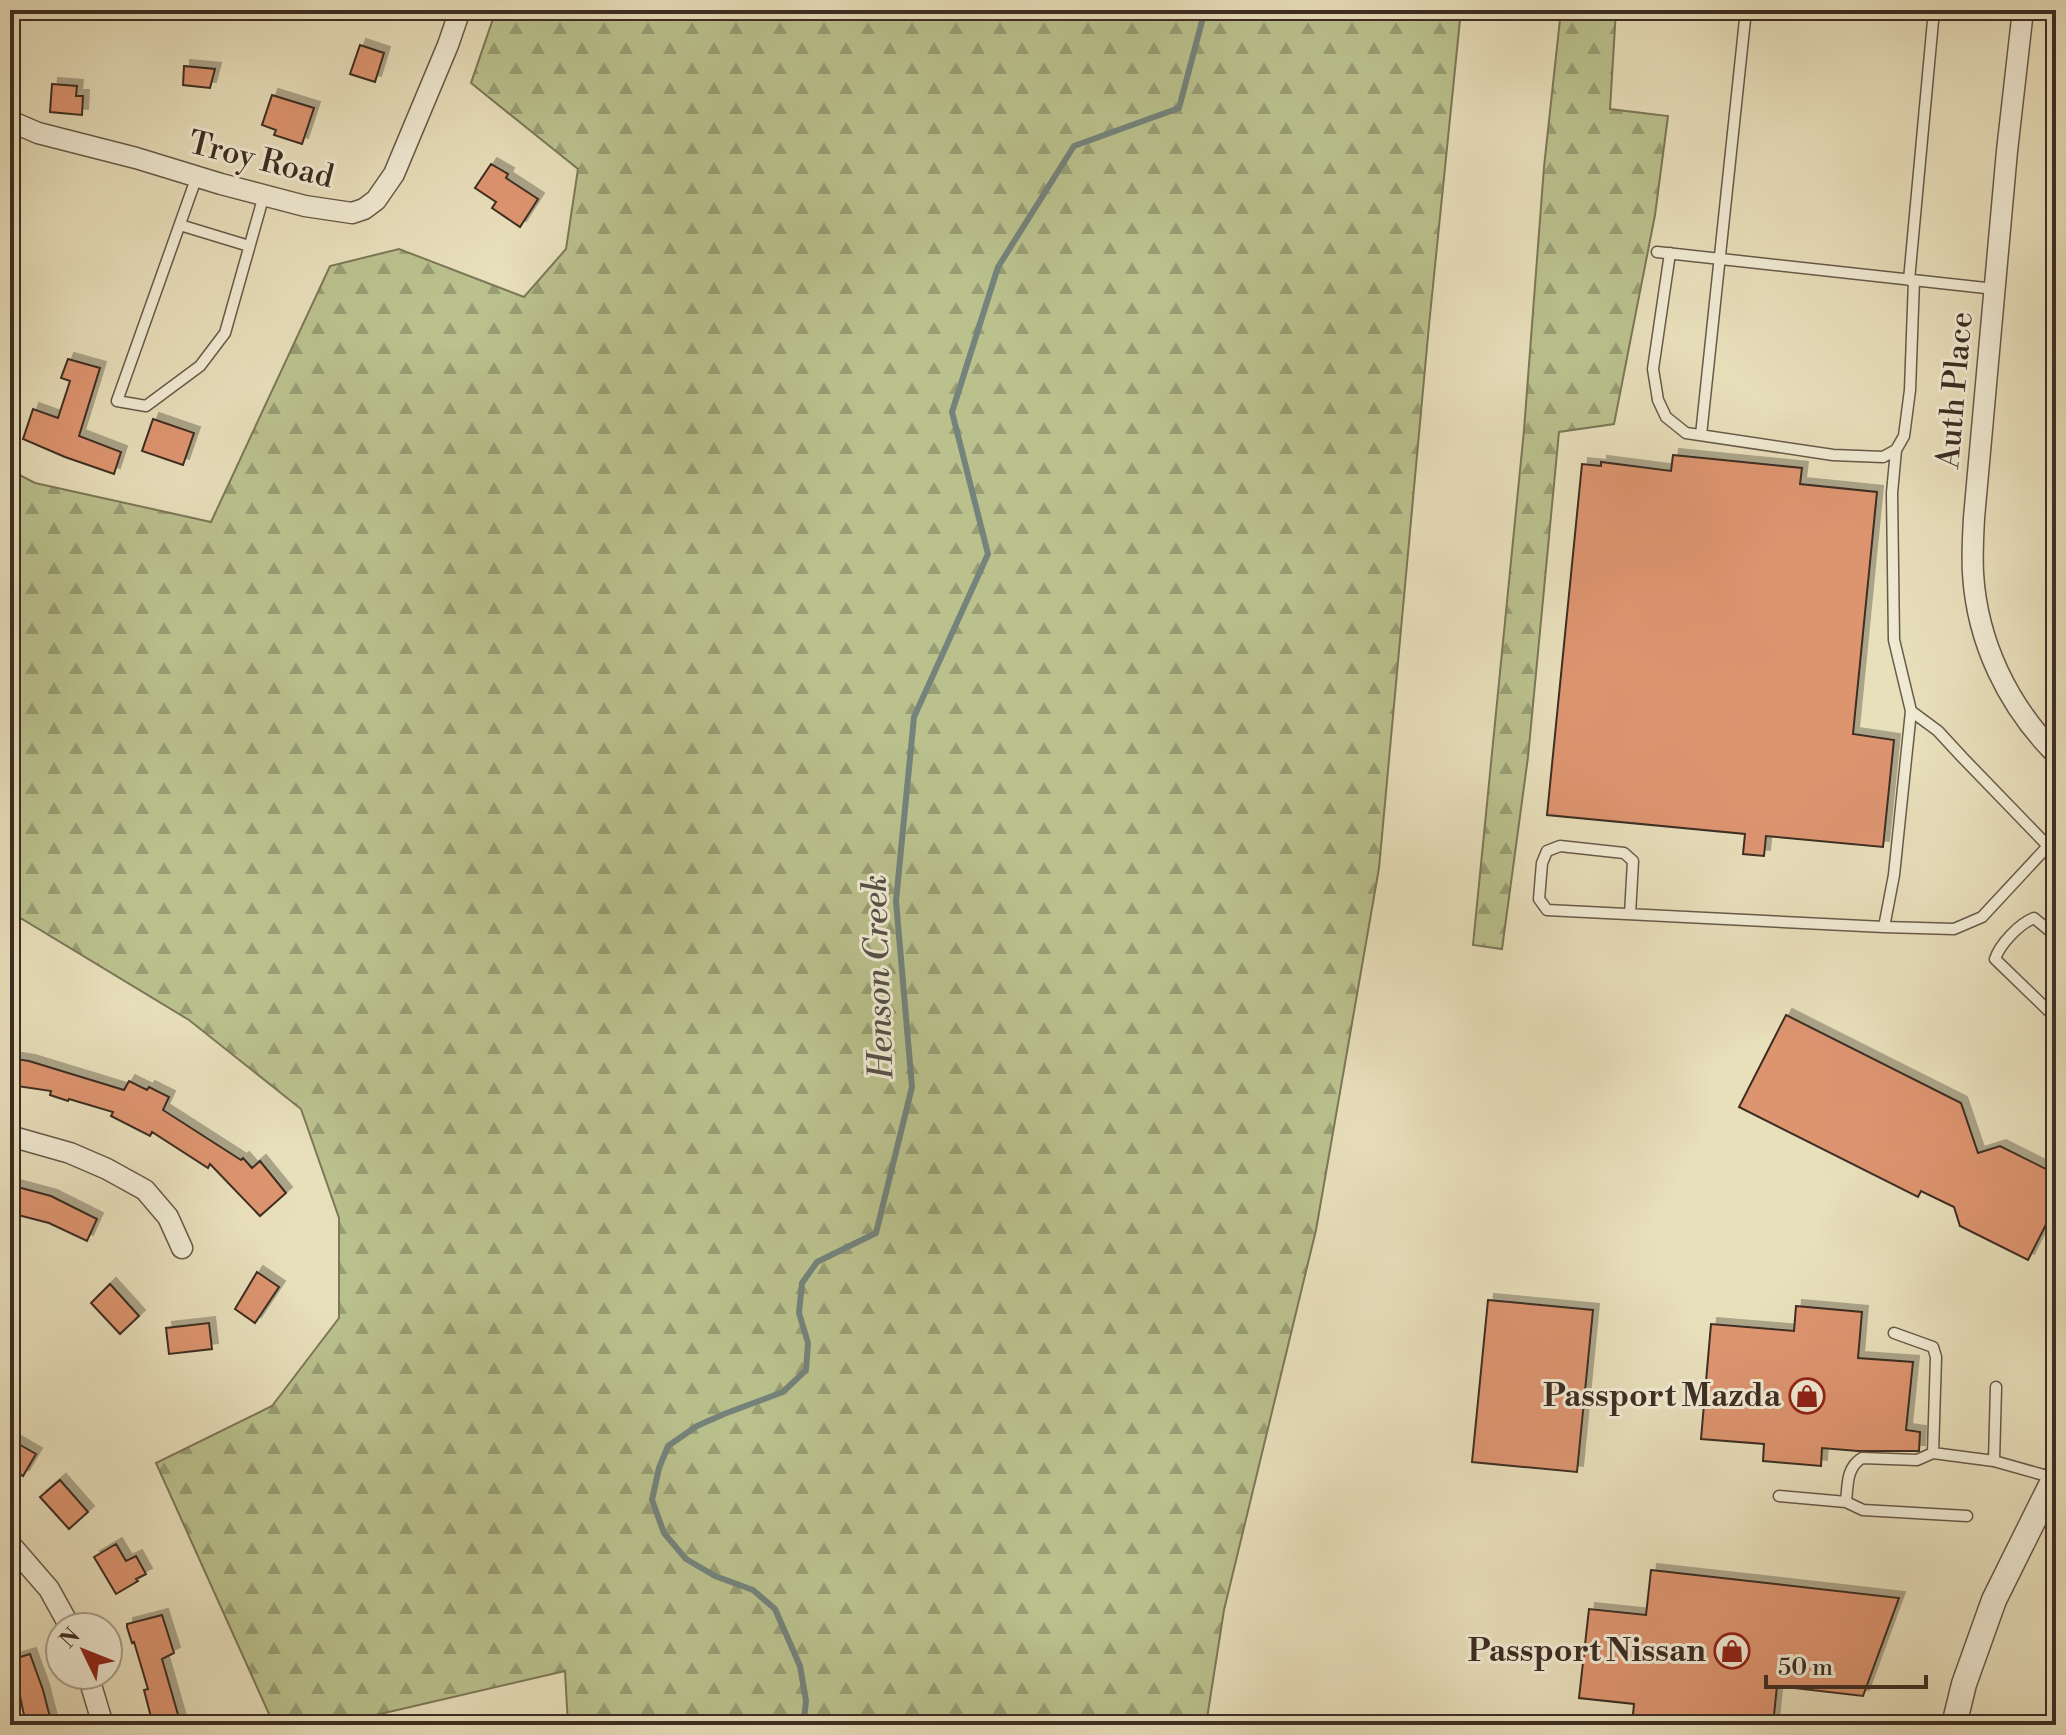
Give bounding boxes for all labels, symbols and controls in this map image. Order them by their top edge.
street label: Troy Road [184,123,338,197]
street label: Auth Place [1928,310,1982,471]
water label: Henson Creek [854,874,904,1081]
place label: Passport Mazda [1543,1376,1782,1416]
shop icon: Passport Mazda [1788,1377,1826,1415]
north arrow [44,1611,124,1691]
text: N [55,1622,87,1654]
place label: Passport Nissan [1468,1631,1706,1671]
shop icon: Passport Nissan [1713,1632,1751,1670]
scale bar [1766,1639,1926,1689]
text: 50 m [1778,1653,1833,1683]

